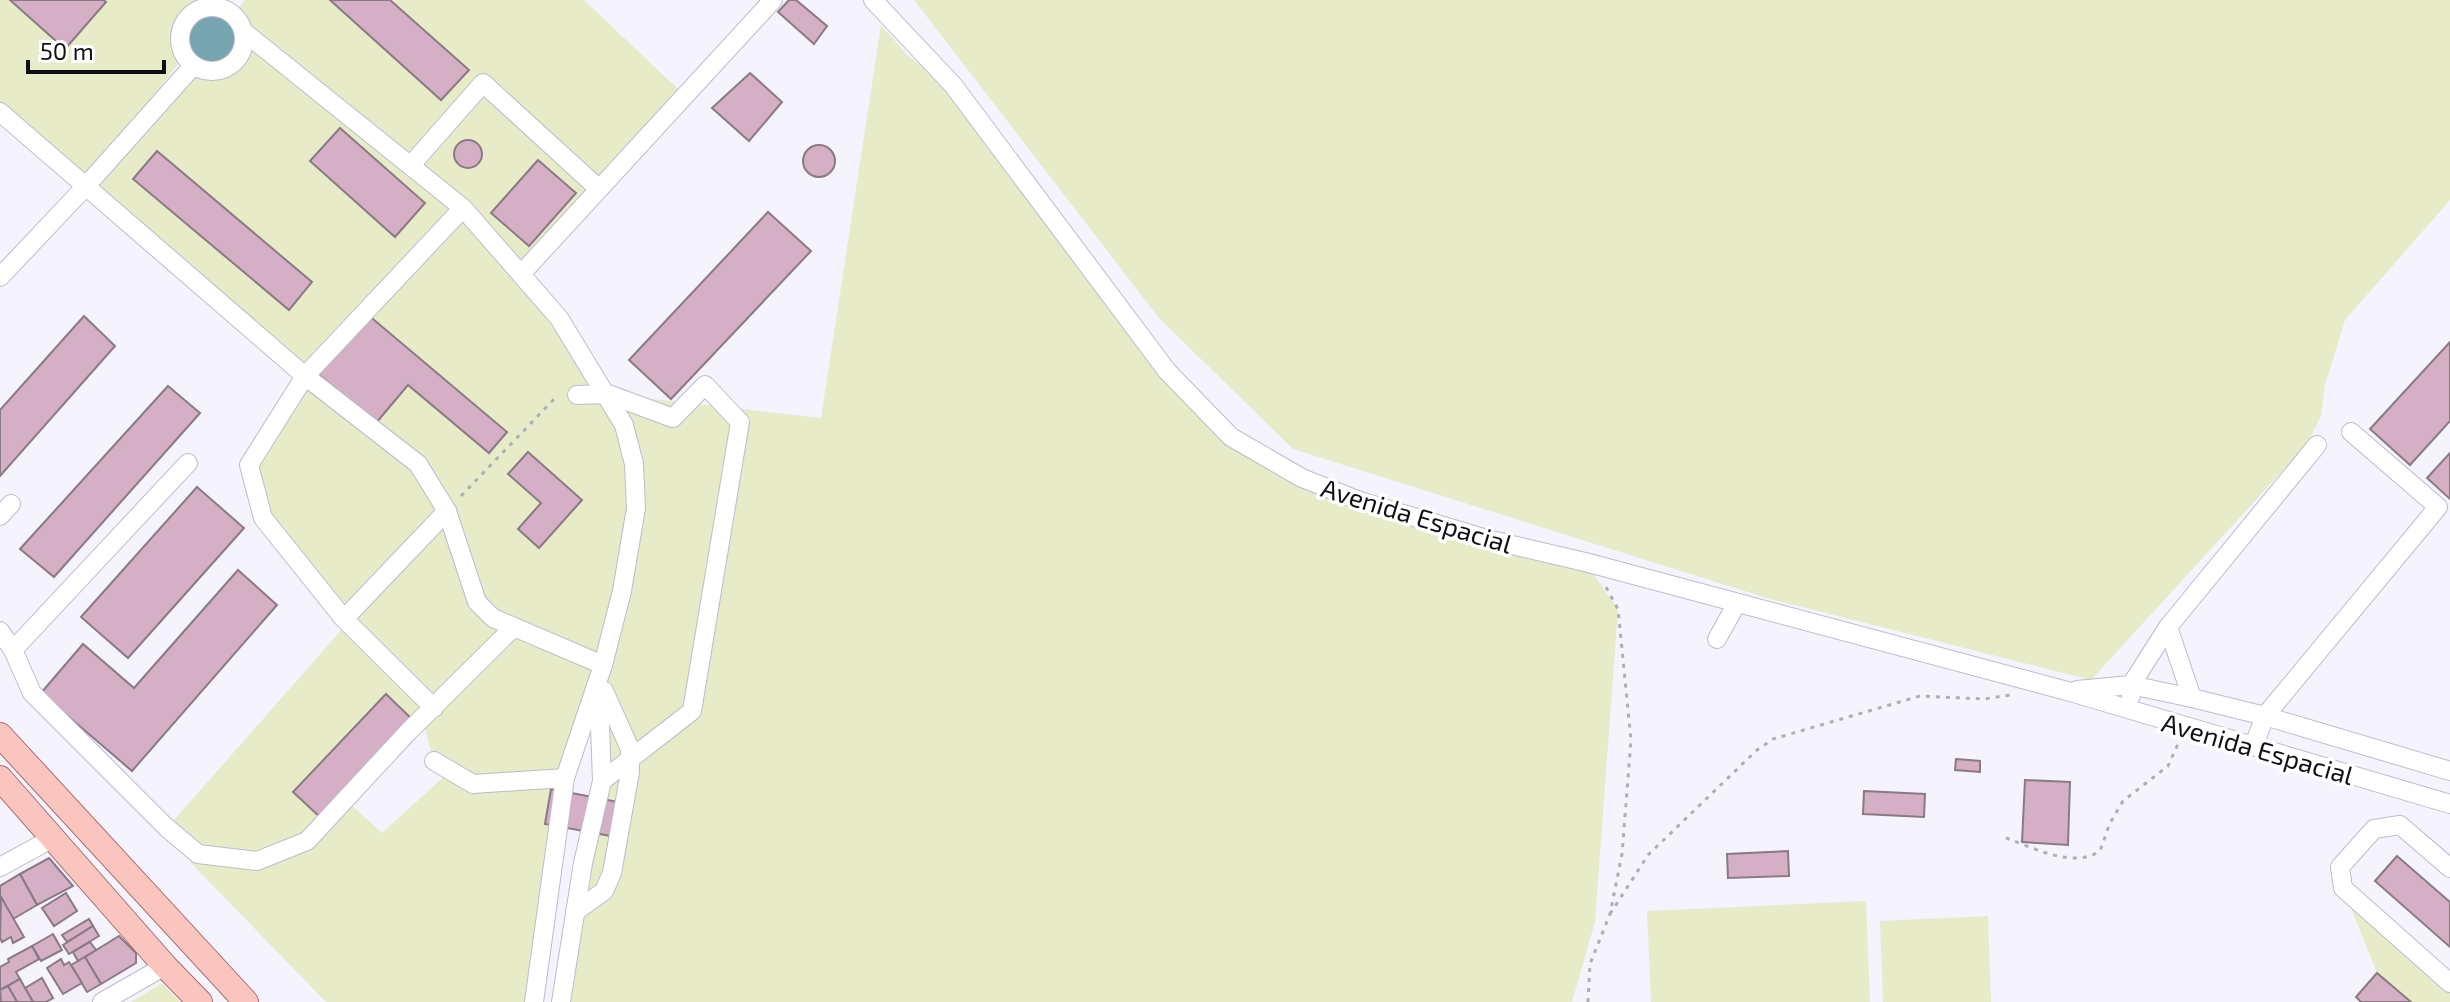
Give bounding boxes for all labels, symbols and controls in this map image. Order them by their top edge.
scale bar [28,24,164,74]
text: 50 m [40,36,94,65]
street label: Avenida Espacial [1318,471,1516,559]
street label: Avenida Espacial [2159,706,2358,790]

